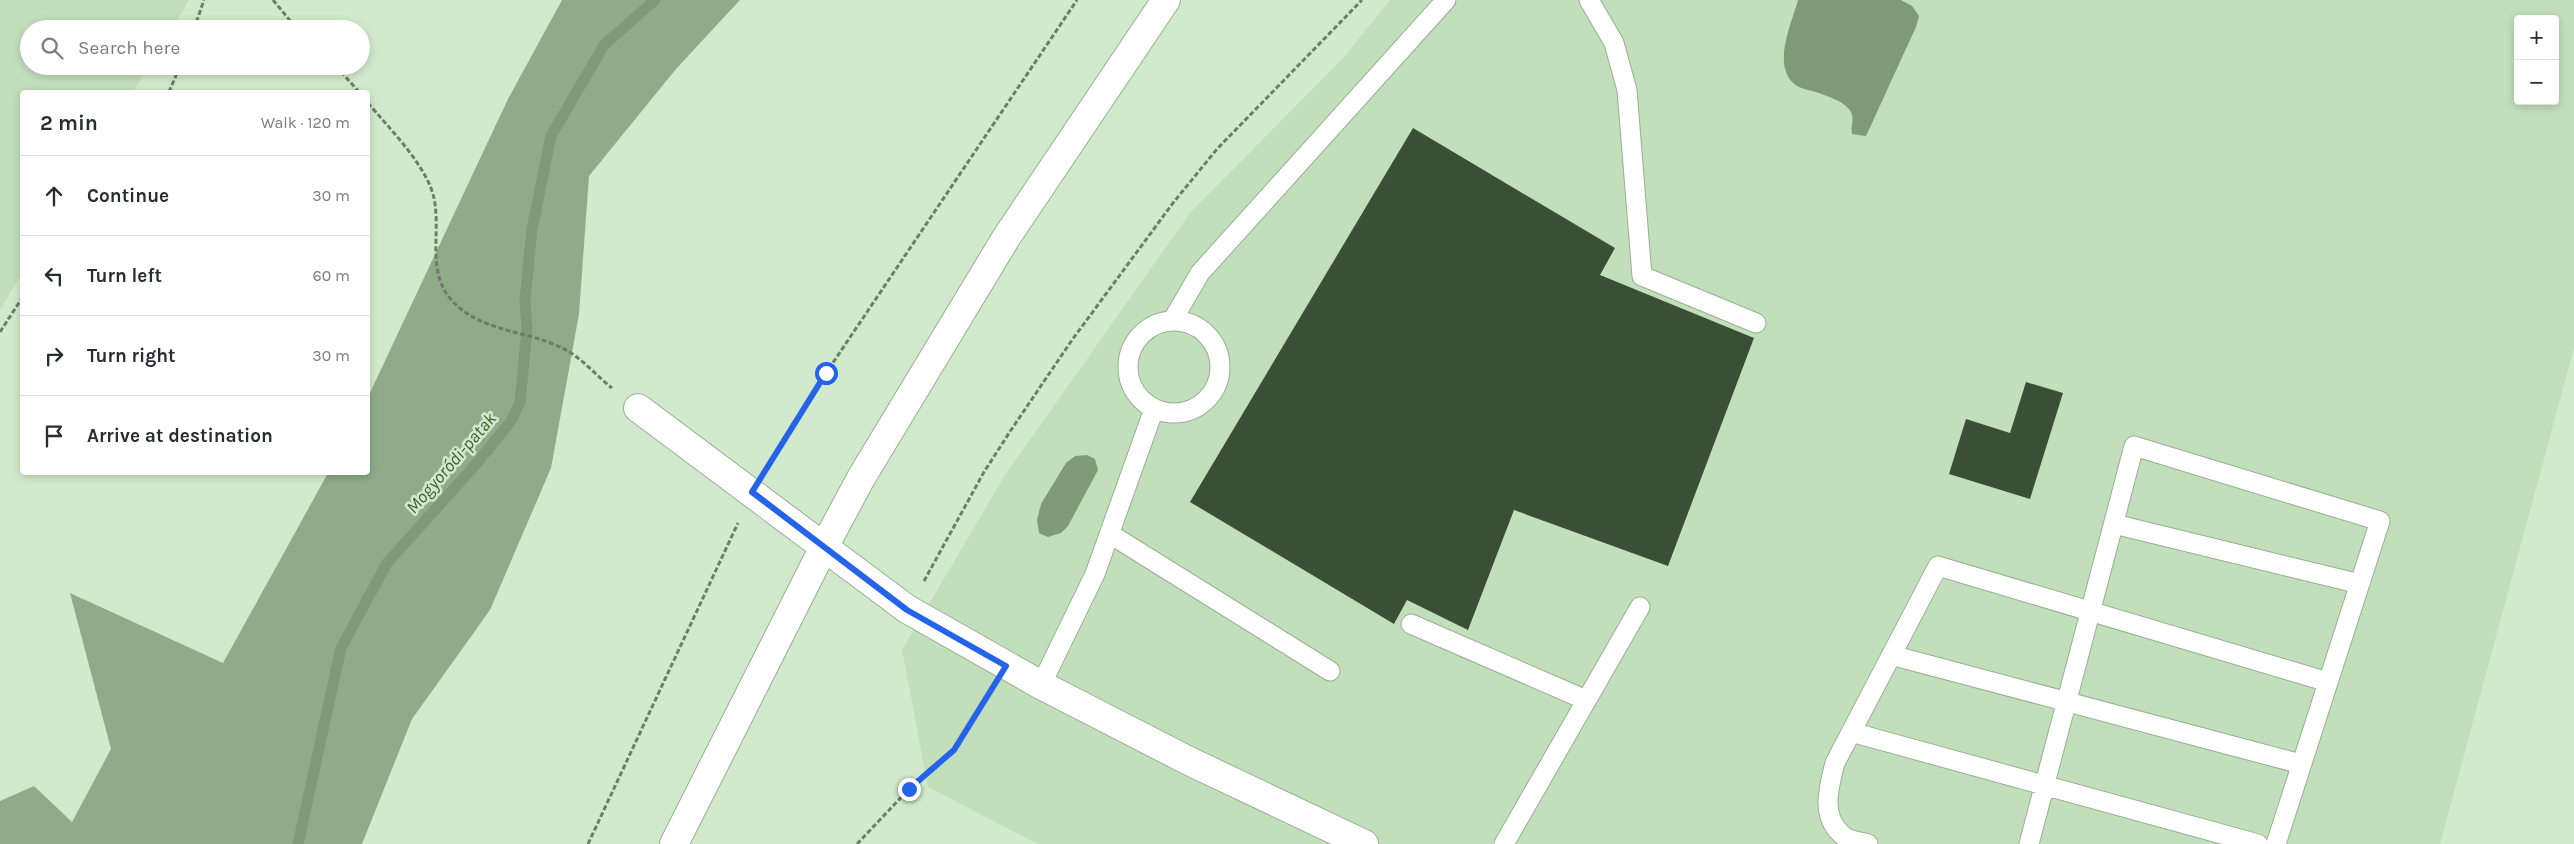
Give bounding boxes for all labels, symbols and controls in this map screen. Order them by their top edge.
map controls [2514,15,2559,105]
button: + [2514,15,2559,60]
search box [20,20,370,75]
icon: search [38,34,66,62]
text: Search here [78,37,180,59]
button: − [2514,60,2559,105]
text: 2 min [40,111,98,135]
text: Walk · 120 m [261,113,350,132]
icon: ahead [40,182,68,210]
text: Continue [87,185,169,207]
text: 30 m [312,186,350,205]
icon: left [40,262,68,290]
text: Turn left [87,265,162,287]
text: 60 m [313,266,350,285]
icon: right [40,342,68,370]
text: Turn right [87,345,176,367]
text: 30 m [312,346,350,365]
route start [815,362,838,385]
water label: Mogyoródi-patak [401,407,501,518]
icon: arrive [40,422,68,450]
text: Arrive at destination [87,425,273,447]
route end [898,778,921,801]

